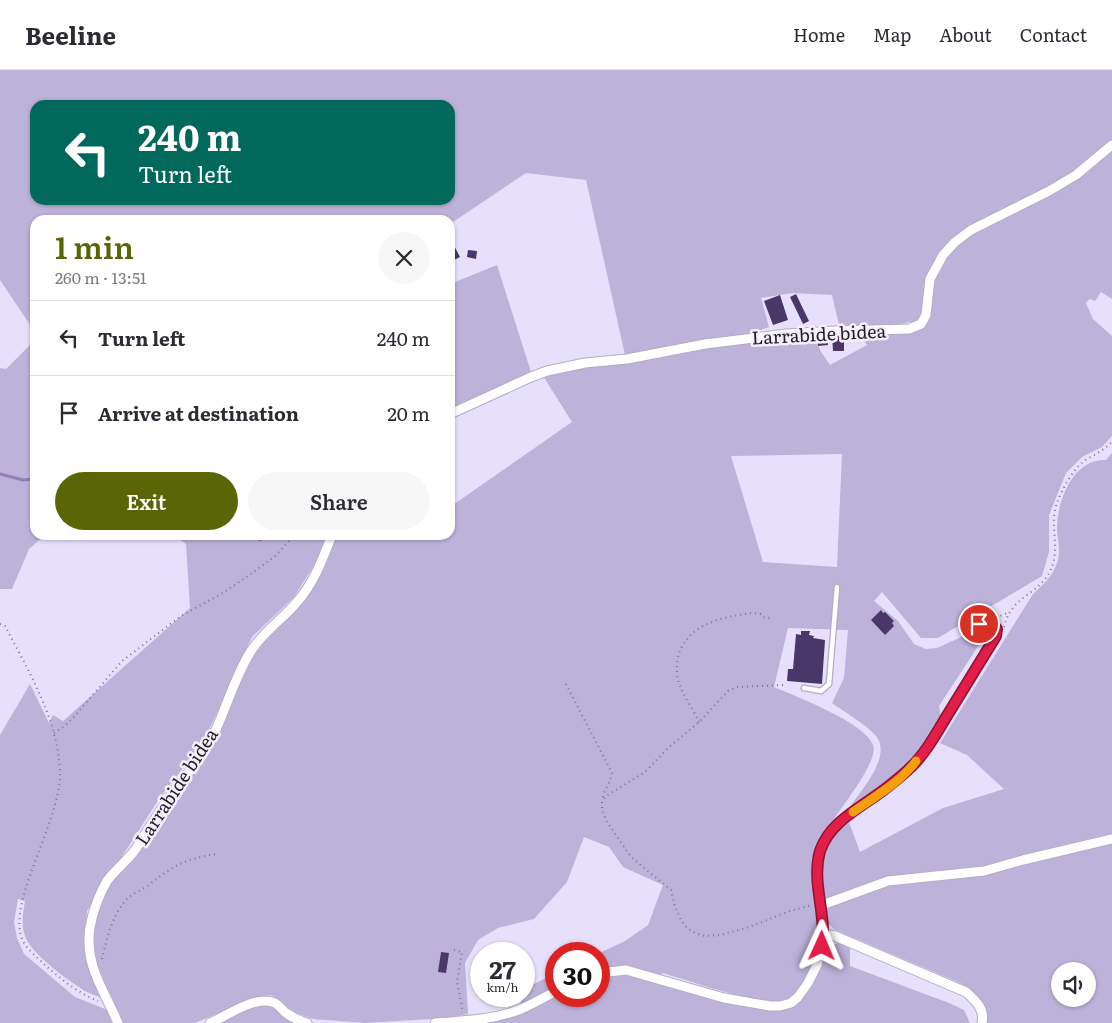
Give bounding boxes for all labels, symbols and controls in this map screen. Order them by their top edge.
text: Beeline [25,17,116,52]
text: Home [793,21,845,48]
text: Map [873,21,911,48]
text: About [939,21,992,48]
text: Contact [1020,21,1087,48]
text: 240 m [138,110,241,162]
icon: left [55,120,120,185]
text: Turn left [138,157,232,190]
text: 1 min [55,224,134,268]
button: close [378,232,430,284]
text: 260 m · 13:51 [55,265,147,289]
street label: Larrabide bidea [751,316,887,351]
icon: left [55,324,83,352]
text: Turn left [98,324,185,352]
text: 240 m [377,324,430,352]
icon: arrive [55,399,83,427]
text: Arrive at destination [98,399,299,427]
text: 20 m [387,399,430,427]
button: Exit [55,472,238,530]
button: Share [248,472,430,530]
pin [958,603,1000,645]
icon: arrive [965,610,993,638]
street label: Larrabide bidea [128,722,224,850]
position arrow [795,919,847,971]
speed limit sign: 30 [545,942,610,1007]
text: 27 [489,950,516,987]
map controls [1051,962,1096,1007]
button: sound [1051,962,1096,1007]
text: km/h [487,978,518,996]

